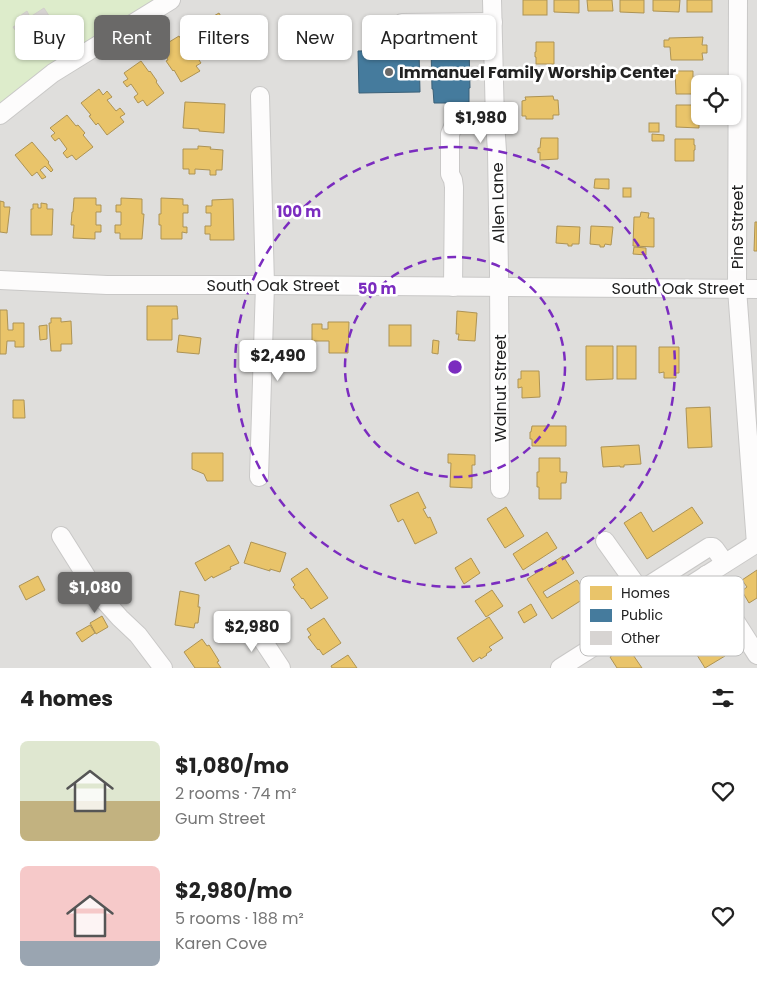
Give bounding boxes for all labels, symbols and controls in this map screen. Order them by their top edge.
chip: Buy [15,15,84,60]
chip: Rent [94,15,170,60]
chip: Filters [180,15,268,60]
chip: New [278,15,352,60]
chip: Apartment [362,15,496,60]
place label: Immanuel Family Worship Center [399,61,676,84]
marker: Immanuel Family Worship Center [383,66,395,78]
map controls [691,75,741,125]
button: locate [691,75,741,125]
pin: $1,980 [440,102,522,144]
text: $1,980 [455,106,507,129]
street label: Allen Lane [486,162,510,244]
street label: Pine Street [726,185,749,269]
text: 100 m [277,201,321,222]
street label: South Oak Street [207,274,340,297]
street label: South Oak Street [612,277,745,300]
text: 50 m [358,278,396,299]
street label: Walnut Street [489,334,512,442]
pin: $2,490 [237,340,319,382]
text: $2,490 [250,344,306,367]
centre of rings [446,358,464,376]
pin: $1,080 [54,572,136,614]
text: $1,080 [69,576,121,599]
legend [580,576,744,656]
text: Homes [621,583,670,603]
text: Public [621,605,663,625]
pin: $2,980 [211,610,293,653]
text: $2,980 [225,615,279,638]
text: Other [621,628,660,648]
text: 4 homes [20,684,113,713]
icon: filters [709,684,737,712]
text: $1,080/mo [175,751,289,780]
icon: home [60,761,120,821]
icon: heart [709,777,737,805]
text: 2 rooms · 74 m² [175,782,297,805]
text: Gum Street [175,807,265,830]
text: $2,980/mo [175,876,292,905]
icon: home [60,886,120,946]
icon: heart [709,902,737,930]
text: 5 rooms · 188 m² [175,907,304,930]
text: Karen Cove [175,932,267,955]

